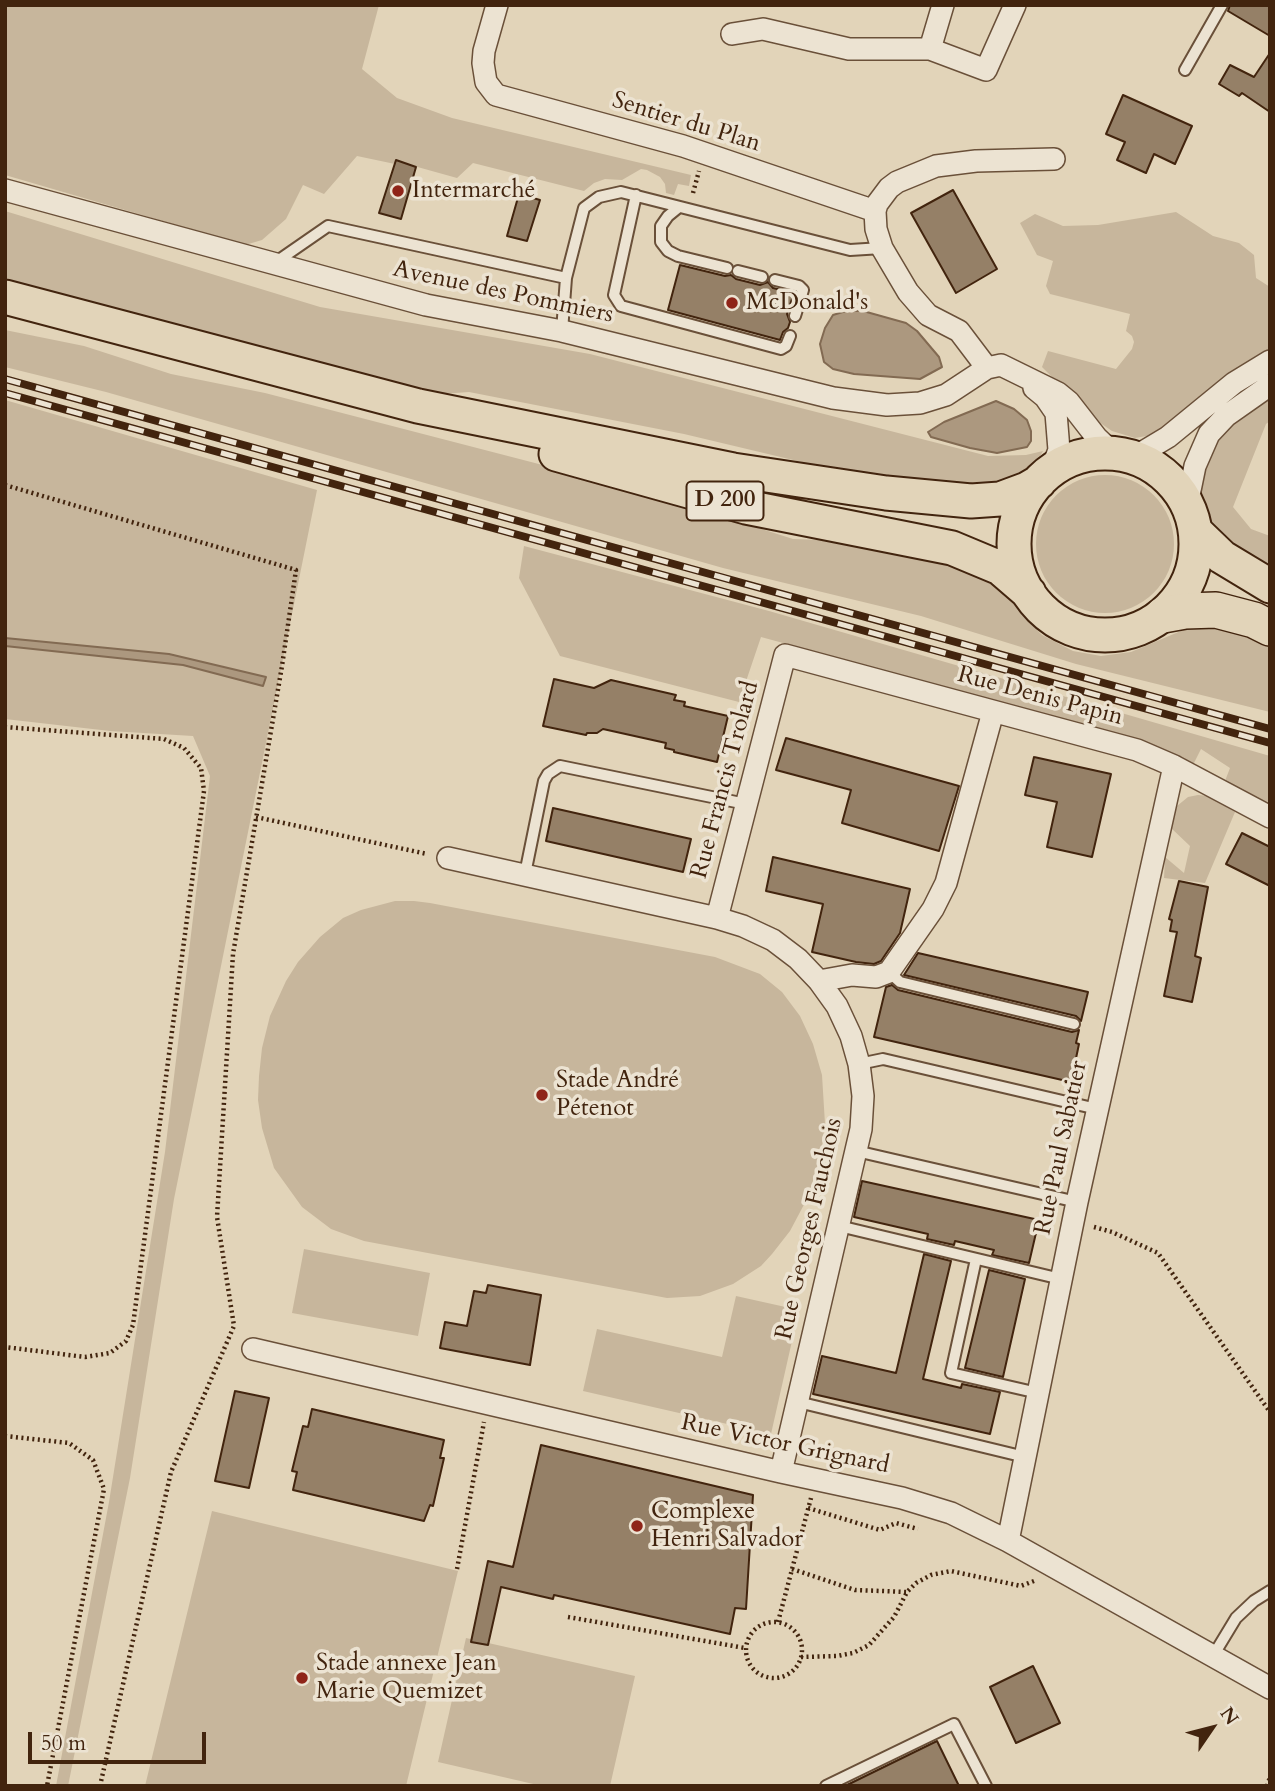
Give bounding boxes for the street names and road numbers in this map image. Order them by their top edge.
street label: Sentier du Plan [608,87,764,159]
street label: Avenue des Pommiers [390,256,616,330]
road number: D 200 [686,481,764,520]
street label: Rue Denis Papin [954,661,1126,733]
street label: Rue Francis Trolard [686,678,766,882]
street label: Rue Paul Sabatier [1030,1058,1094,1238]
street label: Rue Georges Fauchois [770,1115,850,1343]
street label: Rue Victor Grignard [678,1409,892,1481]

